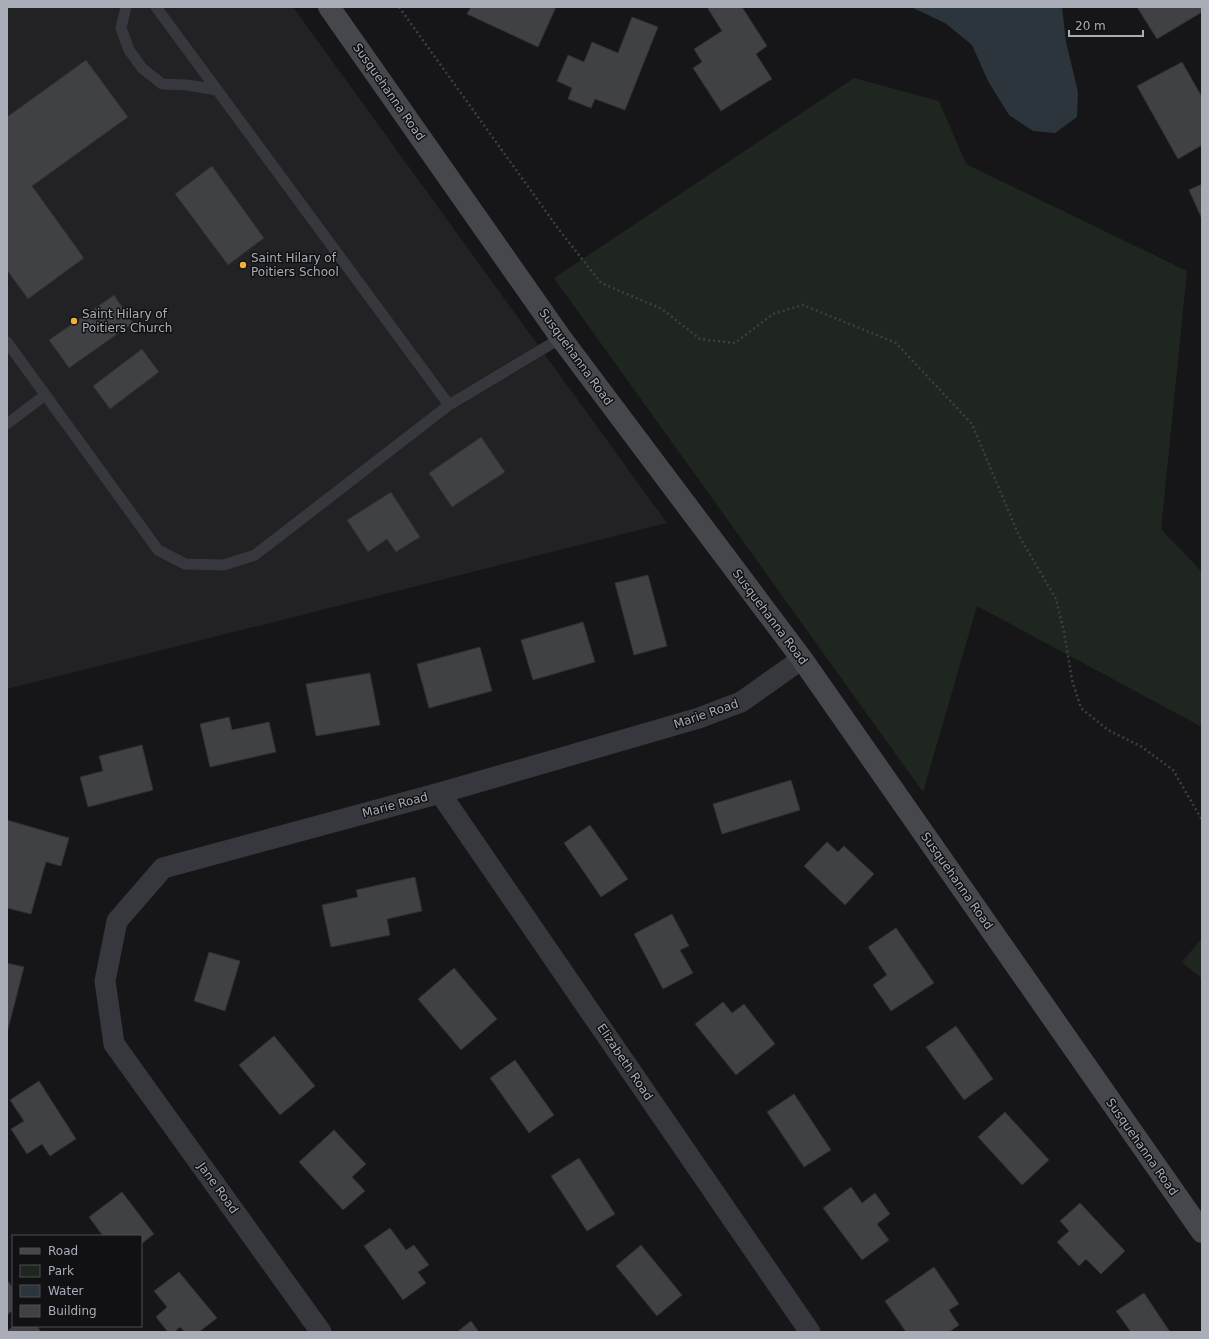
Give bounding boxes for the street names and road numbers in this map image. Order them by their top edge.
street label: Susquehanna Road [350,41,428,143]
street label: Susquehanna Road [536,306,616,408]
street label: Susquehanna Road [730,567,810,667]
street label: Marie Road [672,696,740,732]
street label: Marie Road [361,790,429,820]
street label: Susquehanna Road [918,830,996,932]
street label: Elizabeth Road [594,1021,656,1103]
street label: Susquehanna Road [1103,1096,1181,1198]
street label: Jane Road [194,1159,241,1216]

